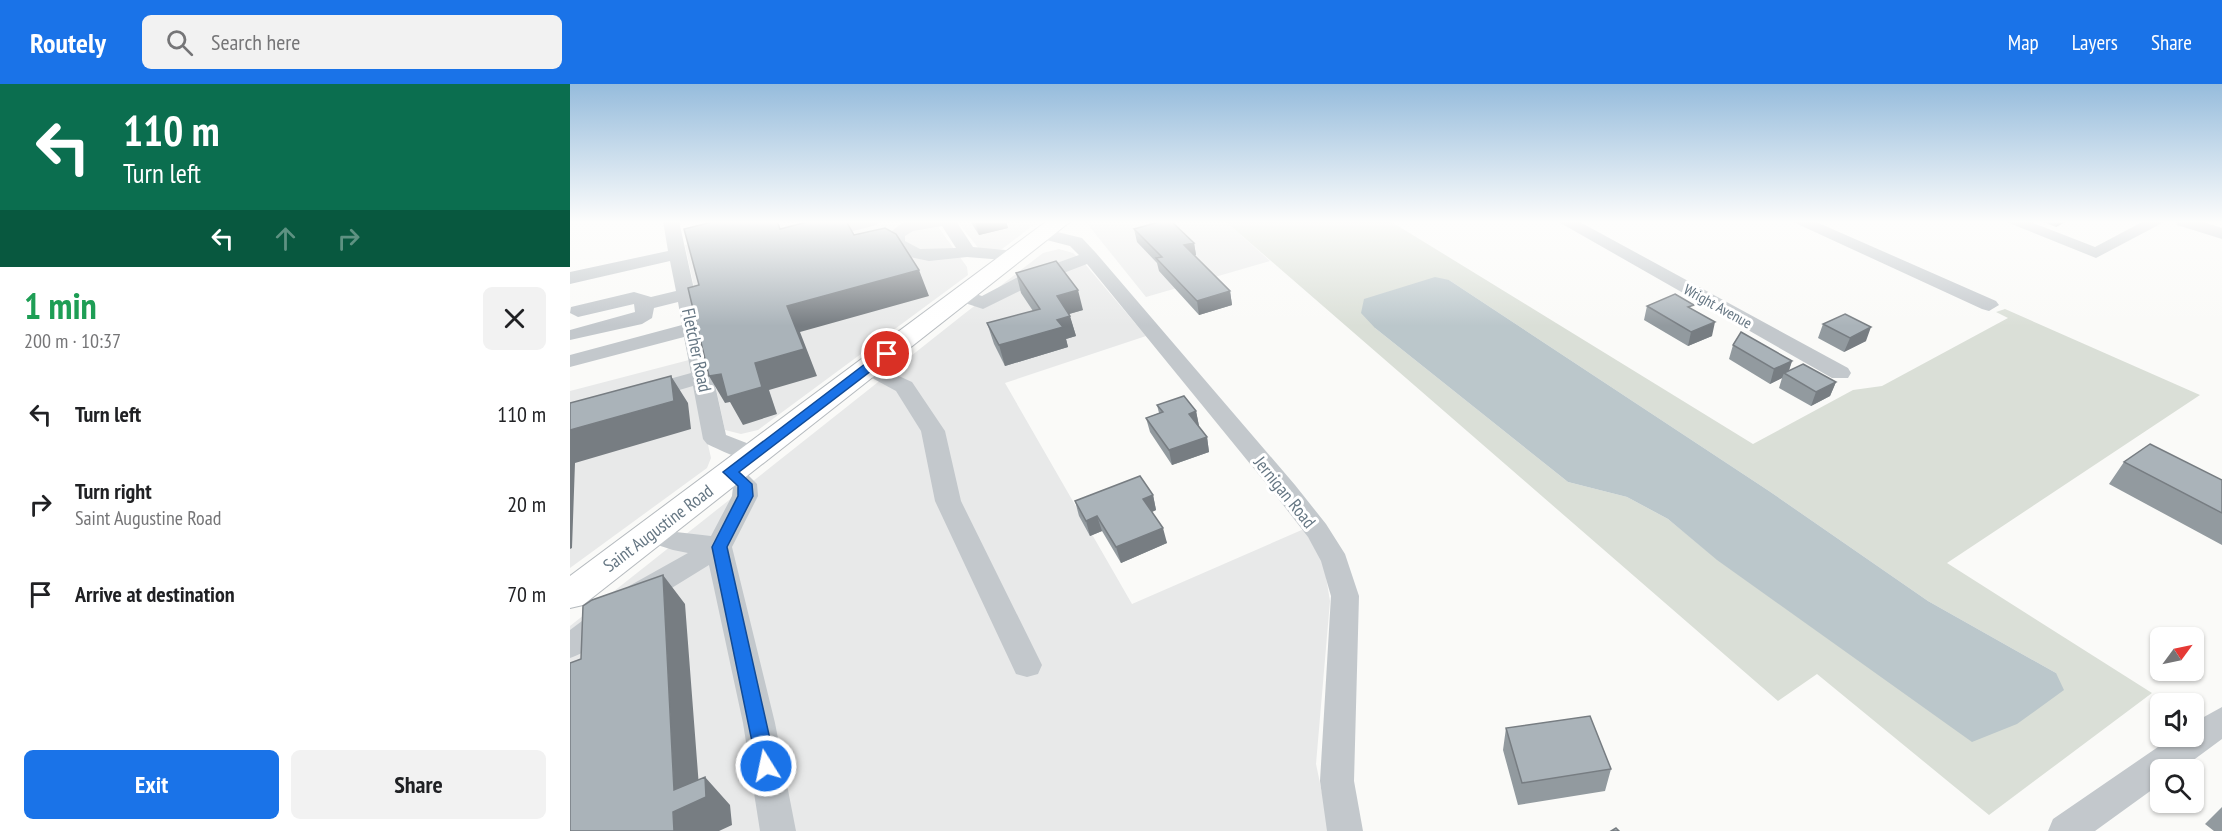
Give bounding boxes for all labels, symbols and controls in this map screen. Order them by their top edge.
search box [142,15,562,69]
text: Routely [30,24,106,61]
icon: search [163,26,196,59]
text: Search here [211,28,300,56]
text: Map [2008,29,2039,56]
text: Layers [2072,29,2118,56]
text: Share [2151,29,2192,56]
text: 110 m [123,103,220,158]
icon: left [24,108,102,186]
text: Turn left [123,156,201,190]
icon: left [206,222,239,255]
icon: ahead [269,222,302,255]
icon: right [332,222,365,255]
street label: Wright Avenue [1681,280,1755,332]
text: 1 min [24,282,97,329]
button: close [483,287,546,350]
street label: Fletcher Road [677,306,717,394]
text: 200 m · 10:37 [24,328,121,354]
pin [861,328,912,379]
icon: arrive [870,337,903,370]
icon: left [24,398,57,431]
text: Turn left [75,400,141,428]
text: 110 m [497,400,546,428]
street label: Jernigan Road [1248,451,1321,533]
text: Turn right [75,477,152,505]
street label: Saint Augustine Road [598,479,718,577]
icon: right [24,488,57,521]
text: 20 m [507,490,546,518]
text: Saint Augustine Road [75,505,221,531]
icon: arrive [24,578,57,611]
text: Arrive at destination [75,580,235,608]
text: 70 m [507,580,546,608]
north arrow [2150,627,2204,681]
map controls [2150,627,2204,813]
button: sound [2150,693,2204,747]
position arrow [734,734,798,798]
button: Exit [24,750,279,819]
button: Share [291,750,546,819]
button: search [2150,759,2204,813]

